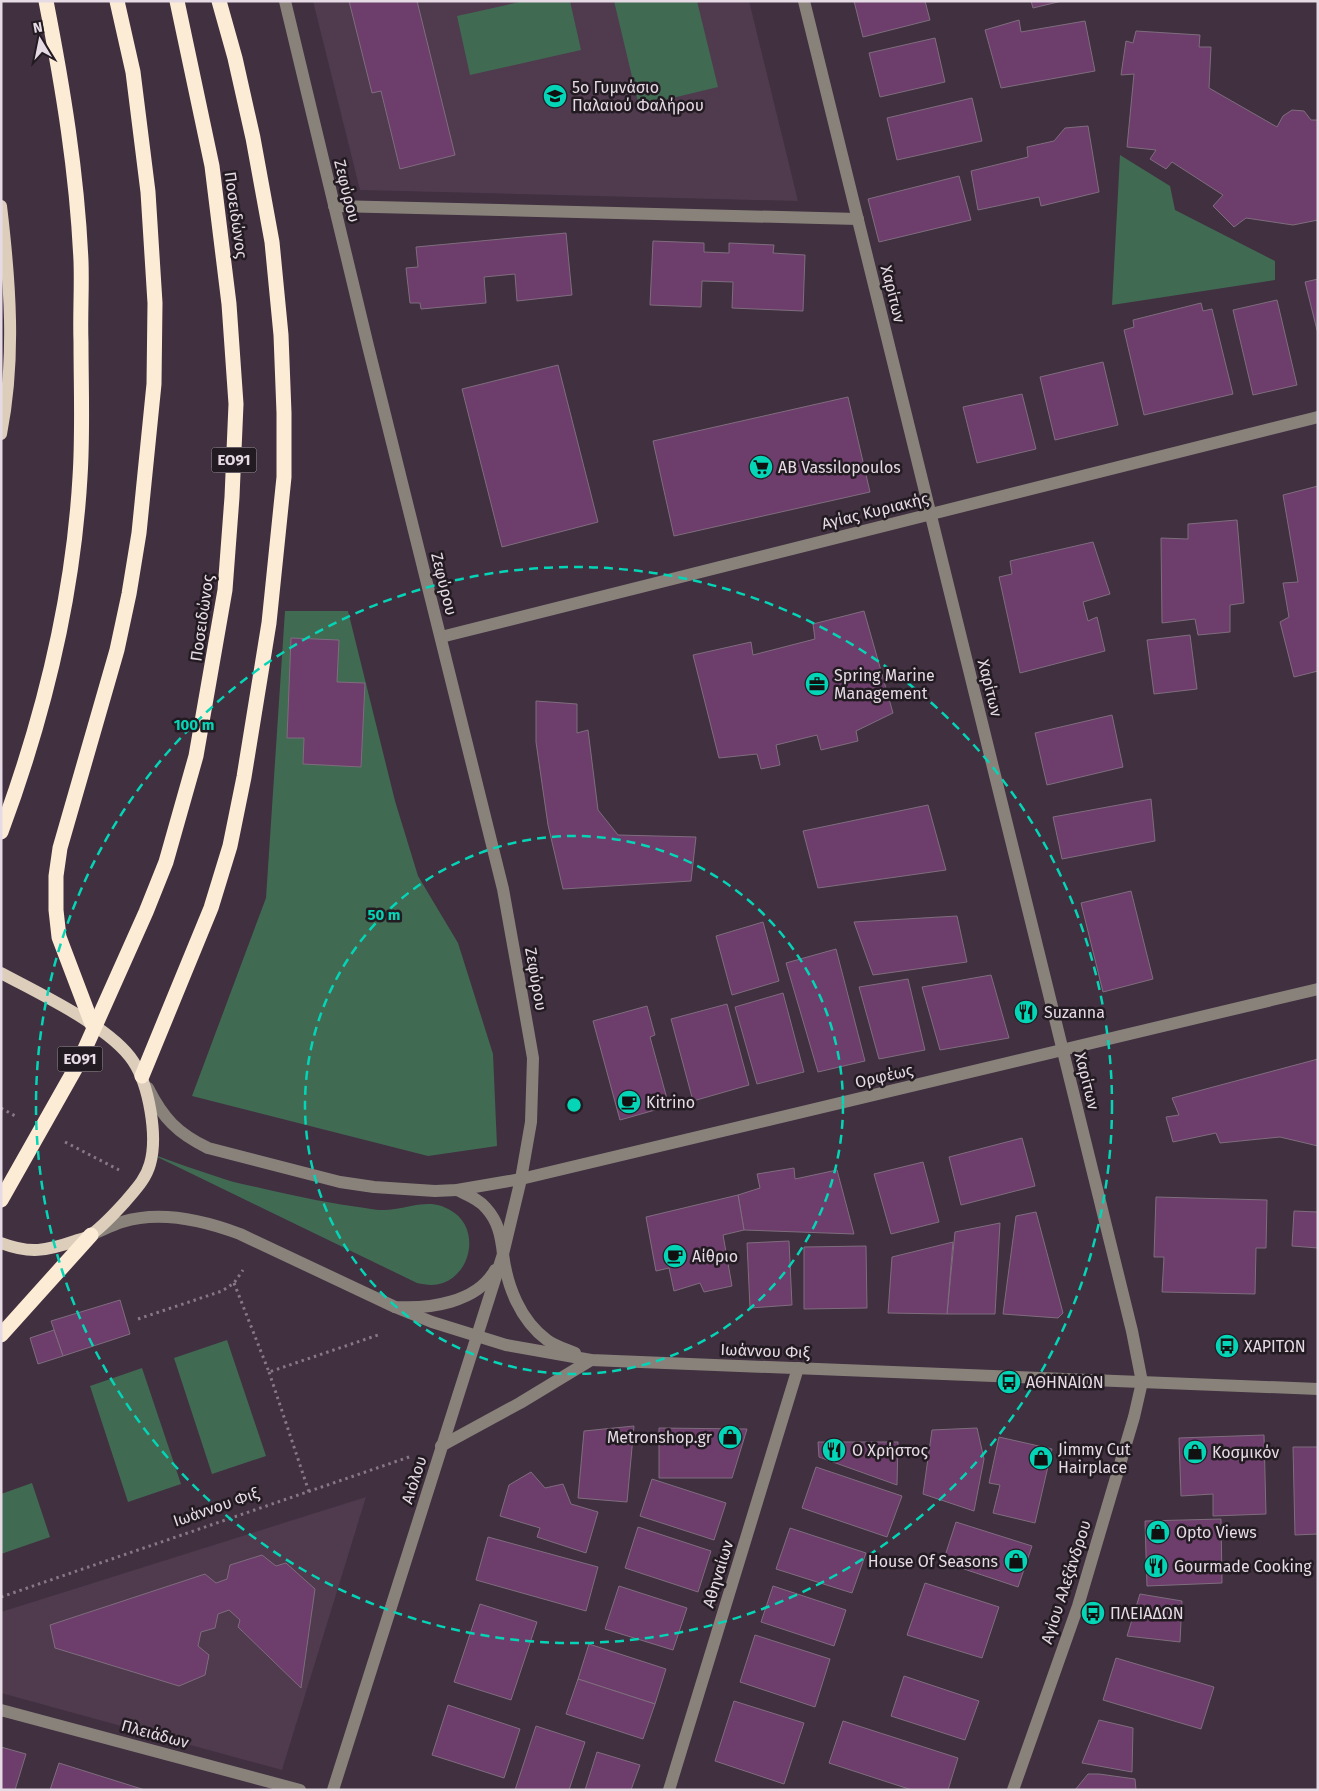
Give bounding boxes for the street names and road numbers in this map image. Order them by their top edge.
street label: Ζεφύρου [330,158,364,224]
street label: Ποσειδώνος [221,170,252,260]
street label: Χαρίτων [877,263,909,325]
road number: ΕΟ91 [212,448,256,472]
street label: Αγίας Κυριακής [820,488,931,533]
street label: Ζεφύρου [427,551,461,617]
street label: Ποσειδώνος [187,573,218,663]
street label: Χαρίτων [974,657,1006,719]
street label: Ζεφύρου [521,946,551,1012]
road number: ΕΟ91 [58,1046,102,1072]
street label: Χαρίτων [1071,1050,1103,1112]
street label: Ορφέως [853,1060,915,1092]
street label: Ιωάννου Φιξ [720,1340,811,1362]
street label: Αιόλου [397,1454,431,1506]
street label: Ιωάννου Φιξ [171,1483,262,1531]
street label: Αγίου Αλεξάνδρου [1037,1518,1095,1646]
street label: Αθηναίων [699,1538,737,1610]
street label: Πλειάδων [119,1716,191,1752]

